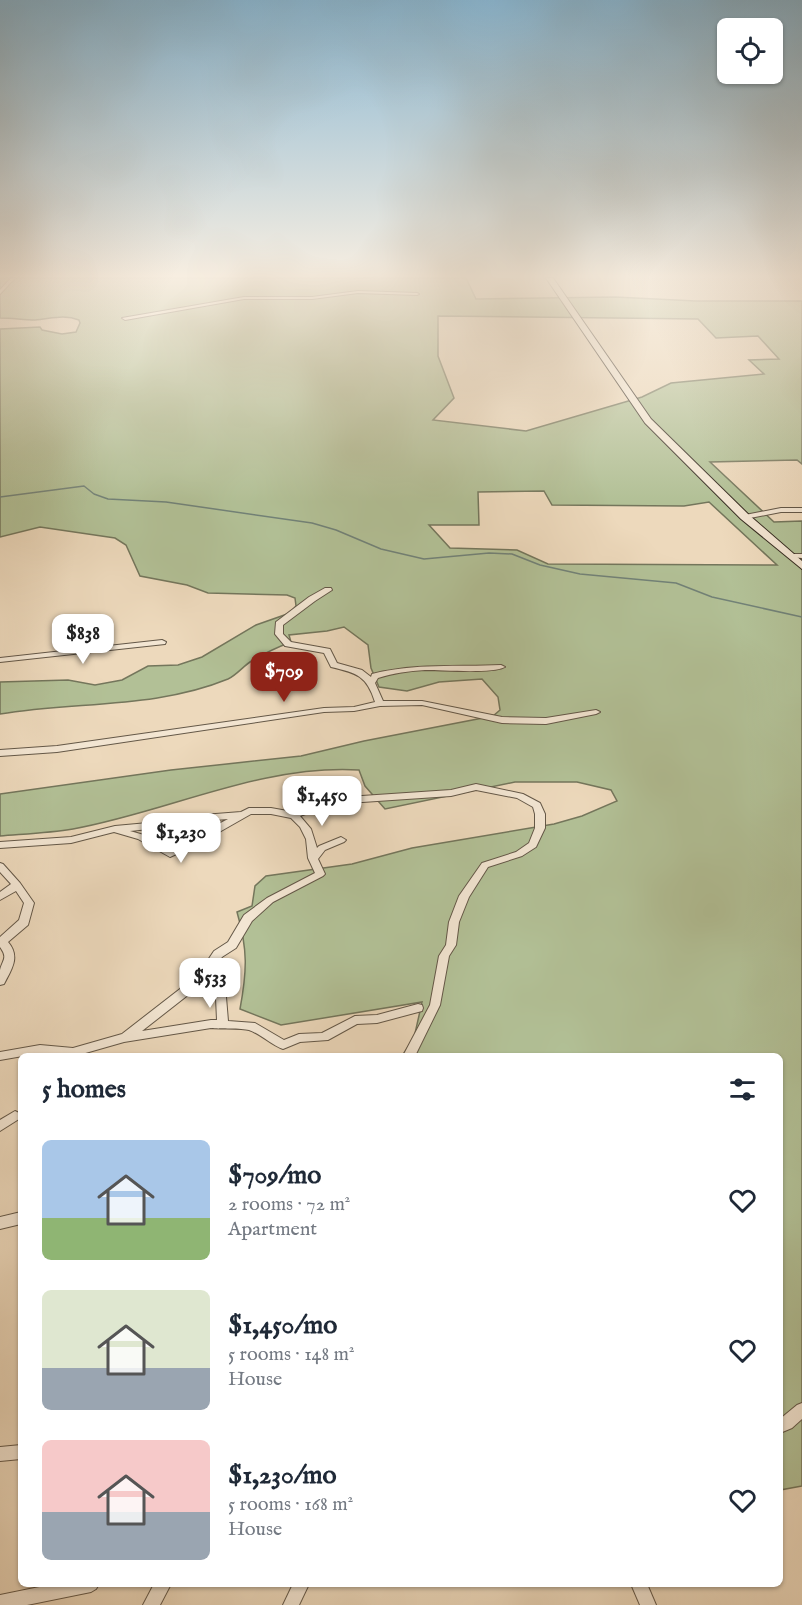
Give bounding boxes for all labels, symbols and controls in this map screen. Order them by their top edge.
map controls [717,18,783,84]
button: locate [717,18,783,84]
pin: $838 [47,614,119,665]
text: $838 [66,621,100,646]
pin: $709 [248,652,320,703]
text: $709 [265,659,303,684]
pin: $1,450 [273,776,371,827]
text: $1,450 [296,783,348,808]
pin: $1,230 [132,813,230,864]
text: $1,230 [156,820,206,845]
pin: $533 [174,958,246,1009]
text: $533 [193,965,227,990]
text: 5 homes [42,1073,126,1106]
icon: filters [726,1073,759,1106]
text: $709/mo [228,1159,321,1192]
icon: home [90,1164,162,1236]
icon: heart [726,1184,759,1217]
text: 2 rooms · 72 m² [228,1192,350,1217]
text: Apartment [228,1217,317,1242]
text: $1,450/mo [228,1309,337,1342]
icon: home [90,1314,162,1386]
icon: heart [726,1334,759,1367]
text: 5 rooms · 148 m² [228,1342,355,1367]
text: House [228,1367,282,1392]
text: $1,230/mo [228,1459,337,1492]
icon: home [90,1464,162,1536]
icon: heart [726,1484,759,1517]
text: 5 rooms · 168 m² [228,1492,353,1517]
text: House [228,1517,282,1542]

